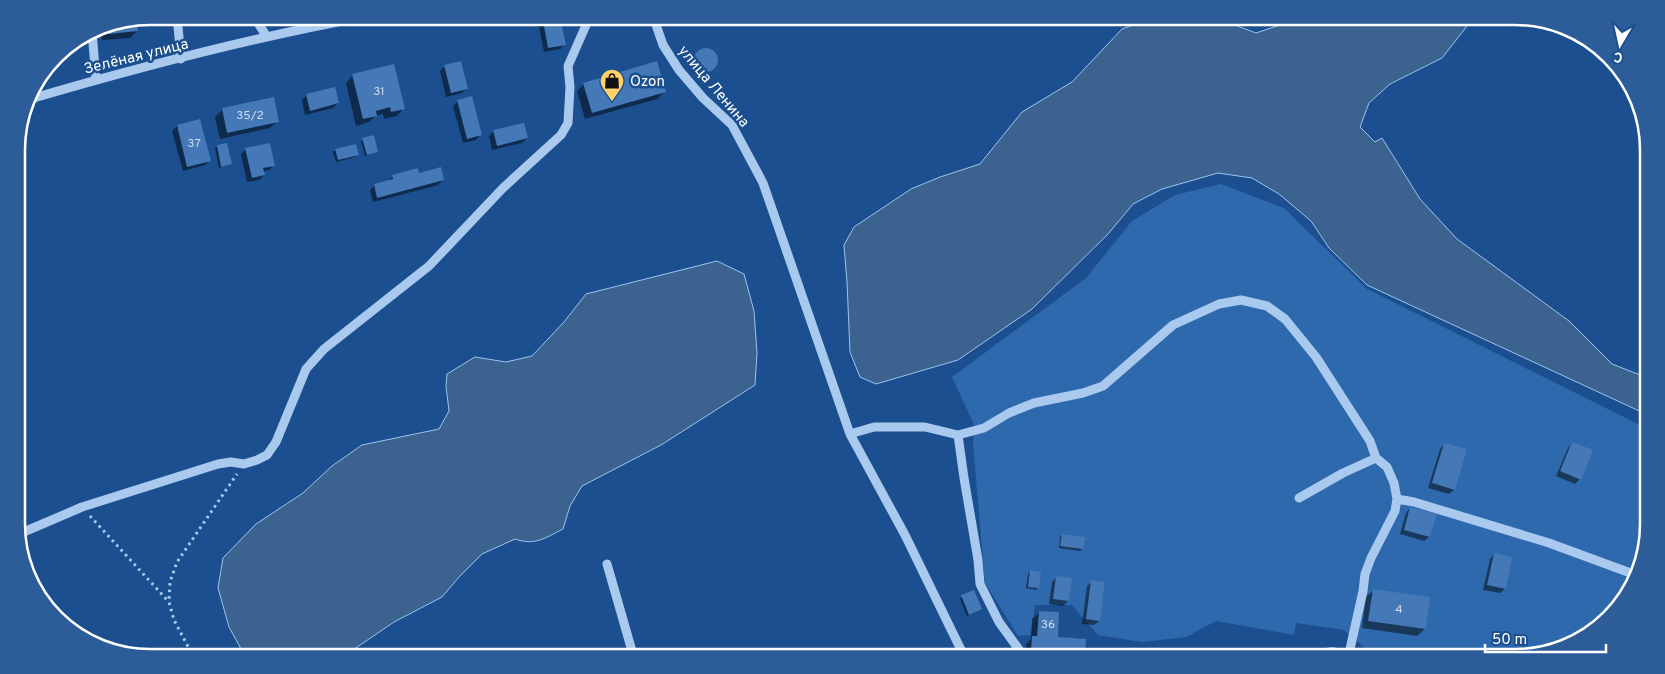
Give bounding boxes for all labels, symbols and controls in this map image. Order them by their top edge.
north arrow [1595,20,1645,70]
street label: Зелёная улица [82,35,191,80]
street label: улица Ленина [673,42,753,132]
text: С [1612,47,1624,65]
shop icon: Ozon [599,68,625,102]
place label: Ozon [630,73,665,92]
house number: 31 [373,84,385,100]
house number: 35/2 [236,108,264,124]
house number: 37 [187,136,201,152]
house number: 4 [1395,602,1403,618]
house number: 36 [1041,617,1055,633]
scale bar [1485,622,1606,654]
text: 50 m [1492,631,1527,650]

